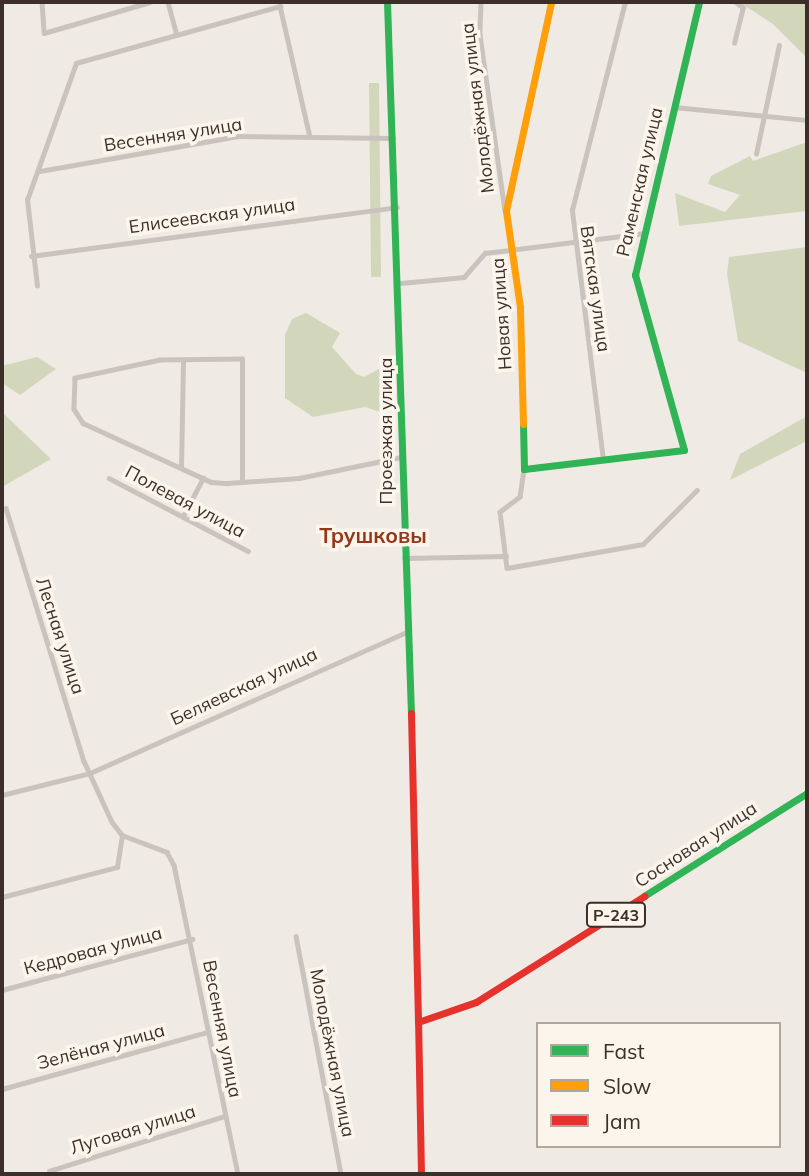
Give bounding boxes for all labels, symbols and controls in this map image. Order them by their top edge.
street label: Молодёжная улица [457,22,499,194]
street label: Раменская улица [612,105,668,259]
street label: Весенняя улица [102,113,244,157]
street label: Елисеевская улица [127,194,297,238]
street label: Вятская улица [575,225,615,353]
street label: Новая улица [487,257,517,371]
street label: Проезжая улица [375,358,397,504]
street label: Полевая улица [121,461,249,543]
district label: Трушковы [319,522,427,548]
street label: Лесная улица [31,575,89,697]
street label: Беляевская улица [167,644,321,730]
street label: Сосновая улица [631,798,761,892]
road number: Р-243 [584,903,648,928]
street label: Кедровая улица [22,922,164,980]
street label: Весенняя улица [198,958,246,1100]
street label: Молодёжная улица [305,967,359,1139]
street label: Зелёная улица [35,1020,167,1074]
legend [536,1022,781,1148]
text: Fast [603,1038,645,1064]
text: Slow [603,1073,651,1099]
street label: Луговая улица [68,1101,198,1159]
text: Jam [603,1108,641,1134]

